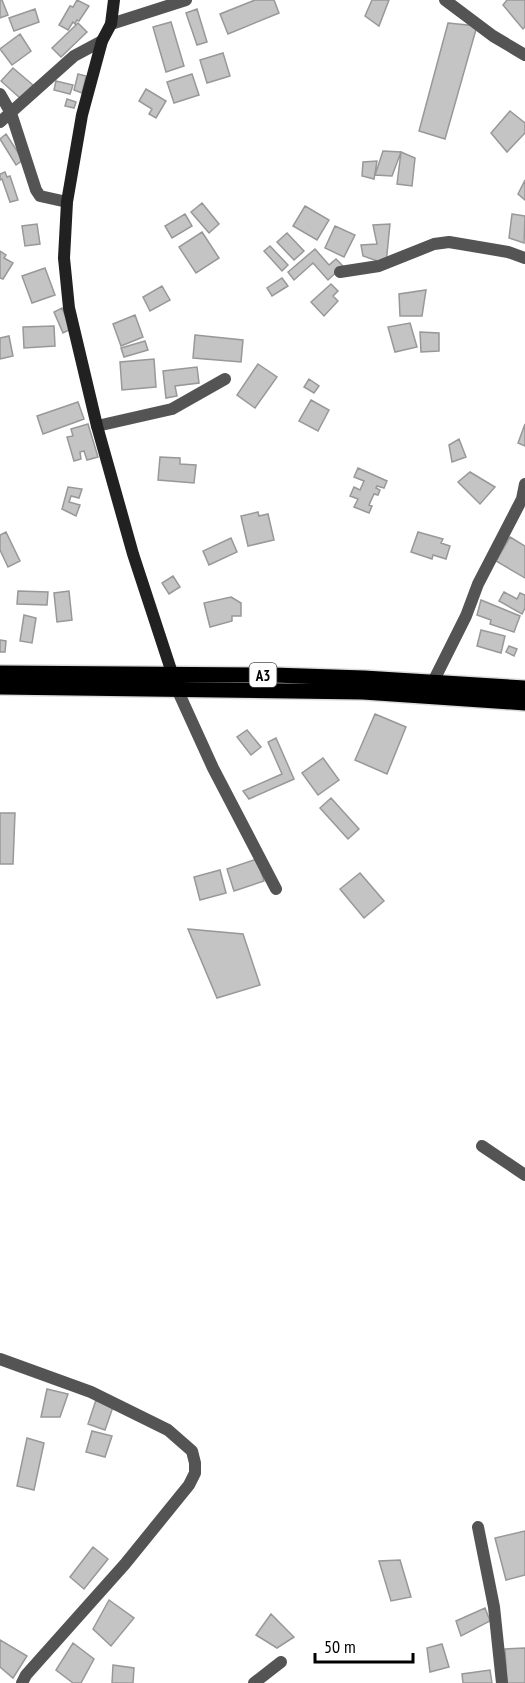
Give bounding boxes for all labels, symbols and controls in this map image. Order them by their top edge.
road number: A3 [250,663,276,687]
scale bar [315,1626,412,1664]
text: 50 m [324,1635,356,1658]

